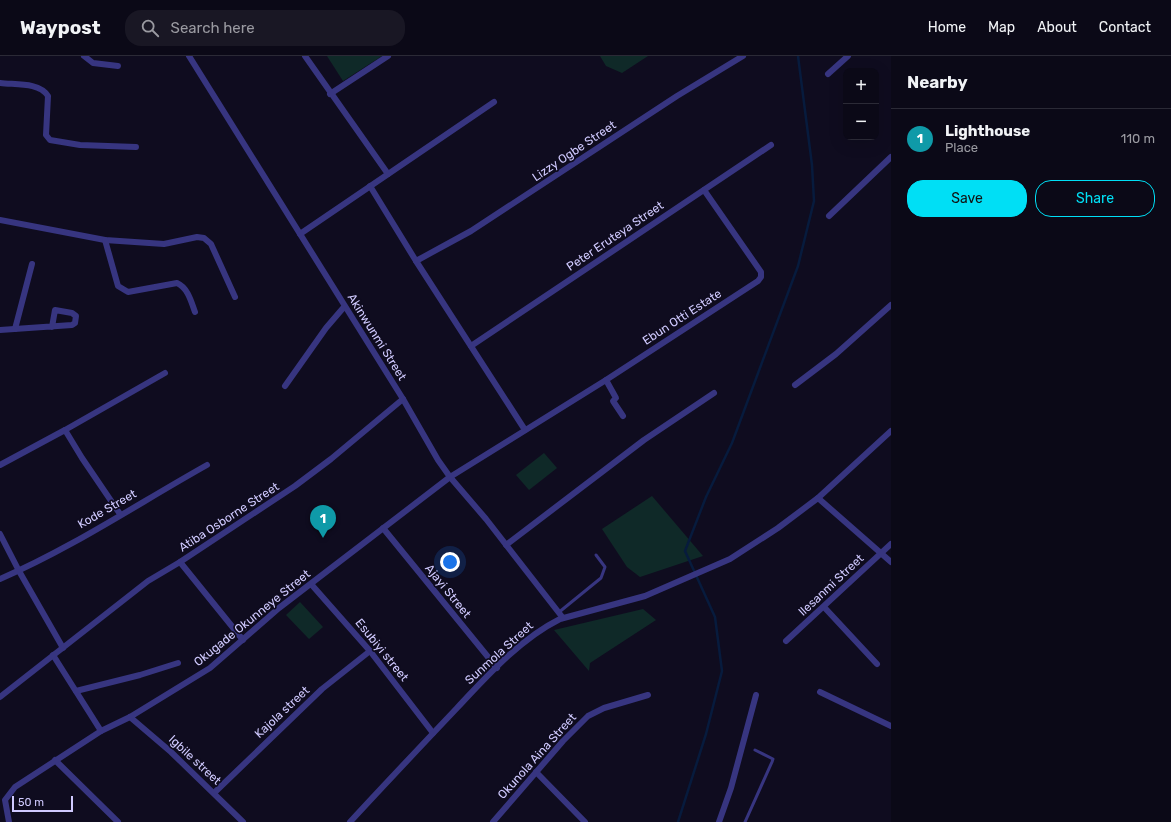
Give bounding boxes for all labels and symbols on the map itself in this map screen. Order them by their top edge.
street label: Lizzy Ogbe Street [530,118,619,184]
street label: Peter Eruteya Street [564,198,666,274]
street label: Ebun Otti Estate [640,286,724,348]
street label: Akinwunmi Street [345,291,410,383]
street label: Atiba Osborne Street [176,479,282,555]
street label: Kode Street [75,486,139,531]
pin: 1 [310,505,336,538]
street label: Ilesanmi Street [795,551,867,619]
your location [440,552,460,572]
street label: Ajayi Street [422,561,474,621]
street label: Okugade Okunneye Street [191,567,313,669]
street label: Esubiyi street [352,616,412,684]
street label: Sunmola Street [462,619,536,687]
street label: Kajola street [252,683,312,741]
street label: Okunola Aina Street [495,710,579,802]
street label: Igbile street [166,732,224,788]
scale bar [12,794,73,813]

